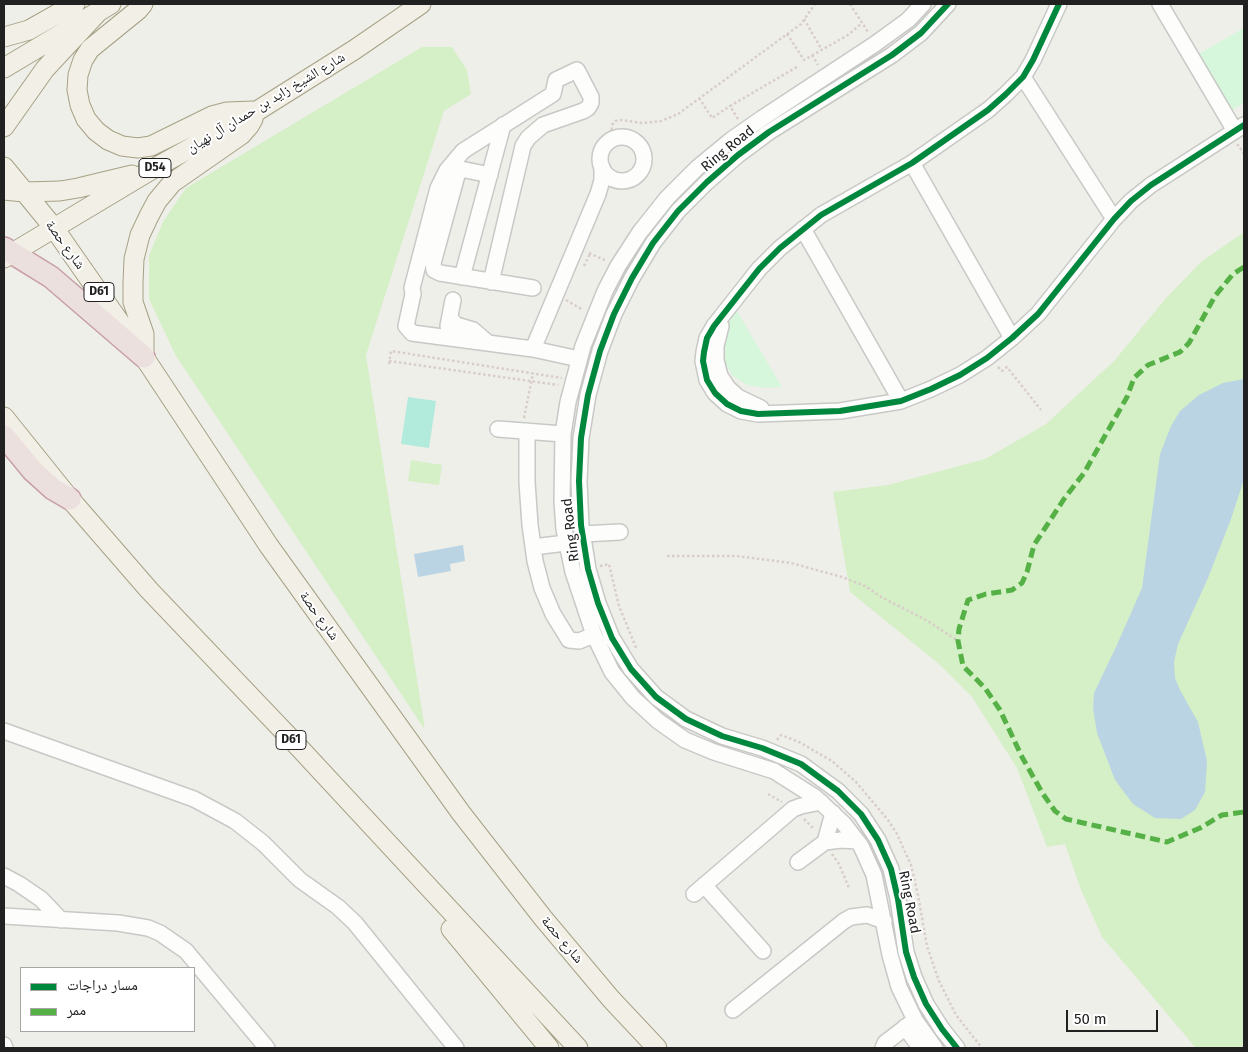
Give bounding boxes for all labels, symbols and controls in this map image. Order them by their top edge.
street label: شارع الشيخ زايد بن حمدان آل نهيان [184,49,348,157]
street label: Ring Road [698,122,758,176]
road number: D54 [139,158,171,178]
street label: شارع حصة [42,217,88,273]
road number: D61 [84,282,114,302]
street label: Ring Road [559,497,583,563]
street label: شارع حصة [296,588,342,644]
road number: D61 [276,730,306,750]
street label: Ring Road [895,869,923,935]
street label: شارع حصة [537,913,587,967]
legend [20,967,195,1032]
text: مسار دراجات [67,976,138,994]
scale bar [1068,1000,1160,1032]
text: ممر [67,1001,86,1019]
text: 50 m [1074,1010,1107,1028]

